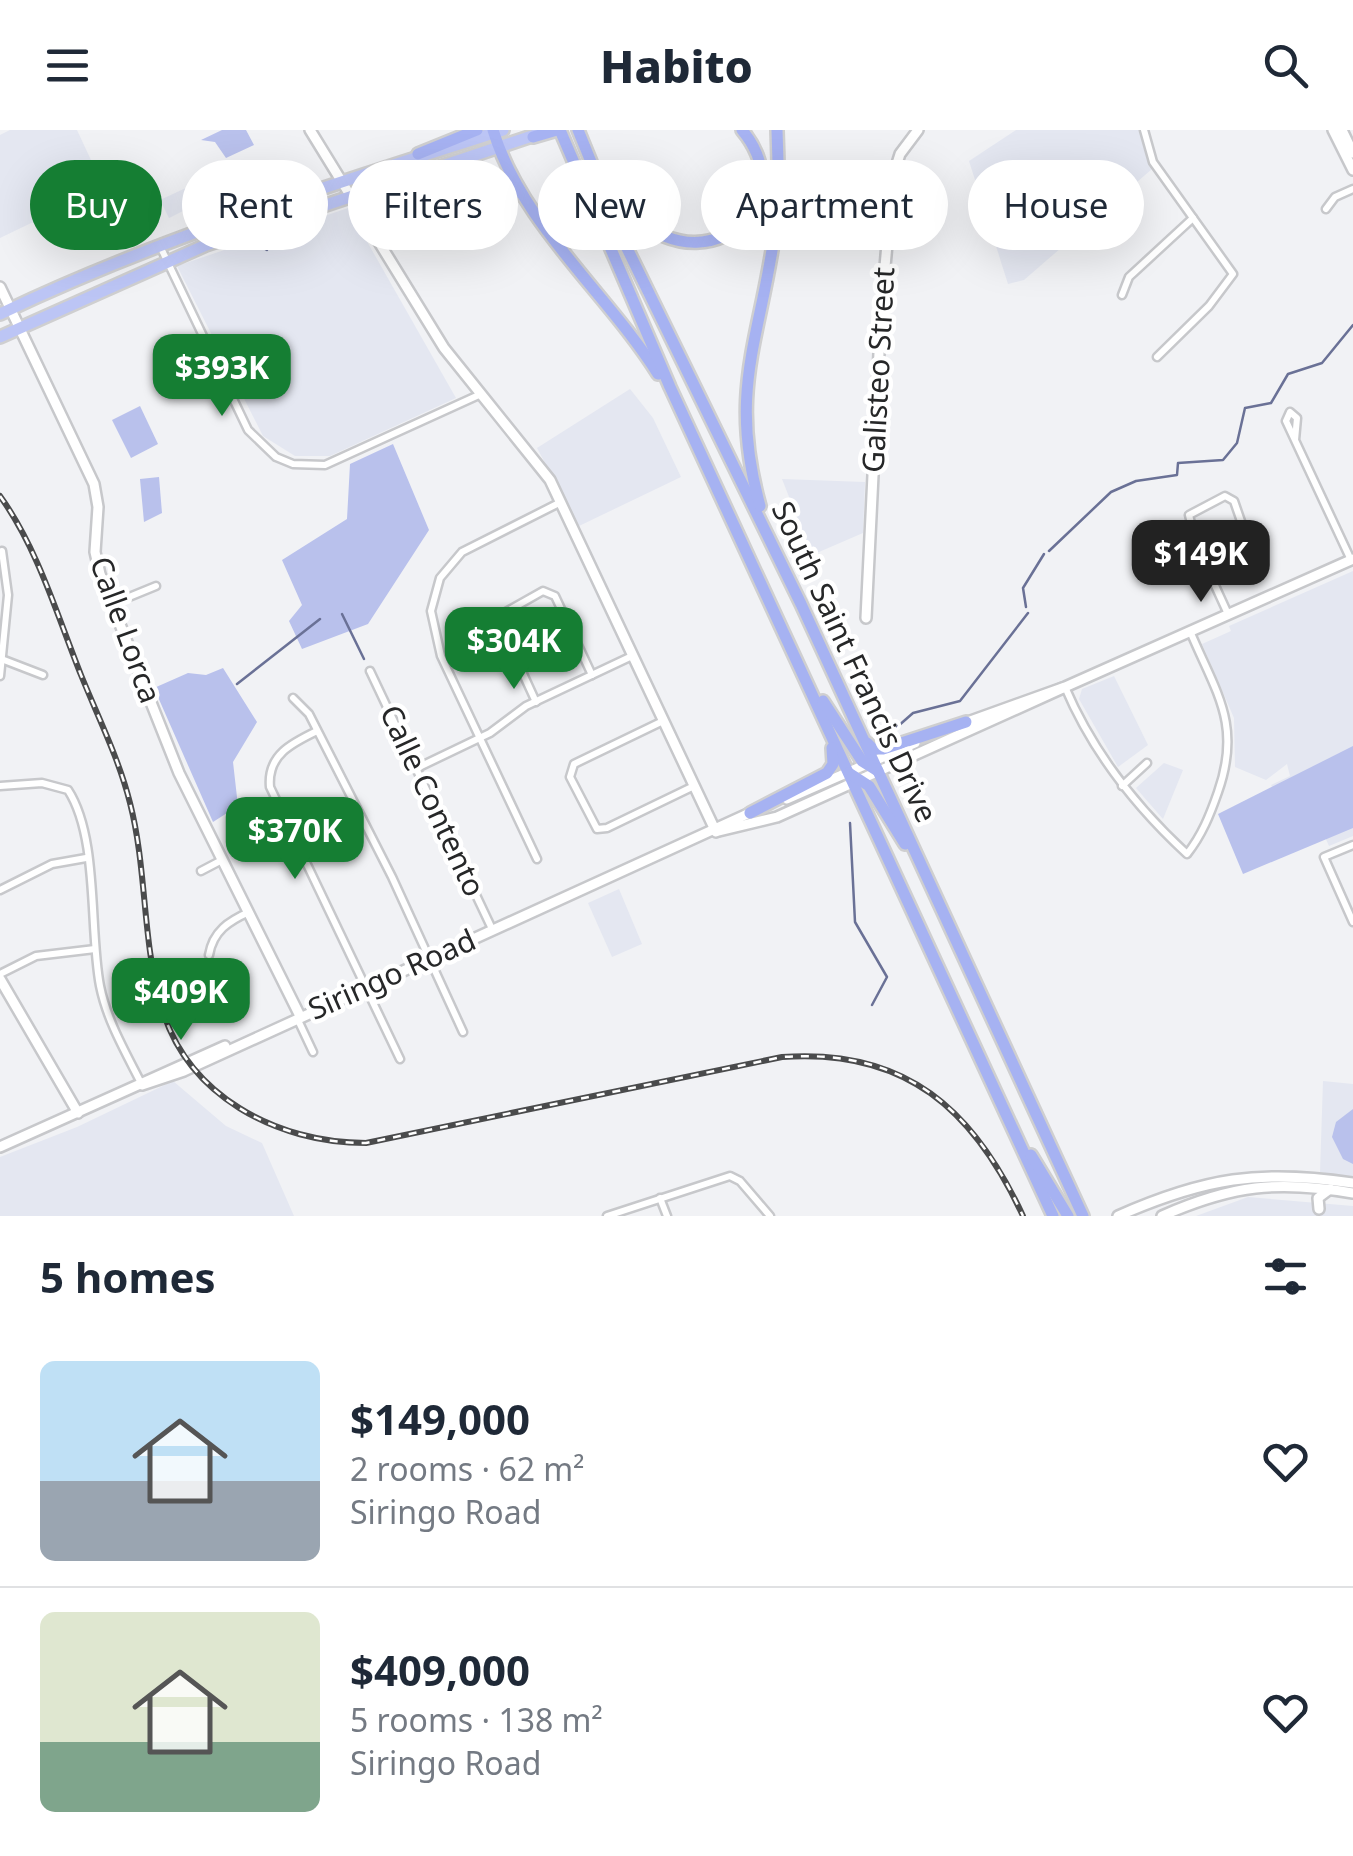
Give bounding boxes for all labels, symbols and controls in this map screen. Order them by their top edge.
text: Habito [600,35,753,96]
icon: menu [40,38,95,93]
icon: search [1258,38,1313,93]
chip: Buy [30,160,162,250]
chip: Rent [182,160,328,250]
chip: Filters [348,160,518,250]
chip: New [538,160,681,250]
chip: Apartment [701,160,948,250]
chip: House [968,160,1144,250]
street label: Galisteo Street [852,266,903,474]
pin: $393K [152,334,292,419]
text: $393K [175,345,269,388]
street label: South Saint Francis Drive [763,494,948,829]
pin: $149K [1131,520,1271,605]
text: $149K [1154,531,1248,574]
street label: Calle Lorca [81,551,172,708]
pin: $304K [444,607,584,692]
text: $304K [467,618,561,661]
street label: Calle Contento [371,698,496,903]
pin: $370K [225,797,365,882]
text: $370K [248,808,342,851]
street label: Siringo Road [301,918,482,1029]
pin: $409K [111,958,251,1043]
text: $409K [134,969,228,1012]
text: 5 homes [40,1248,216,1305]
icon: filters [1258,1249,1313,1304]
text: $149,000 [350,1390,530,1447]
icon: home [120,1401,240,1521]
icon: heart [1258,1434,1313,1489]
text: 2 rooms · 62 m² [350,1447,584,1490]
text: Siringo Road [350,1490,541,1533]
text: $409,000 [350,1641,530,1698]
icon: home [120,1652,240,1772]
icon: heart [1258,1685,1313,1740]
text: 5 rooms · 138 m² [350,1698,603,1741]
text: Siringo Road [350,1741,541,1784]

